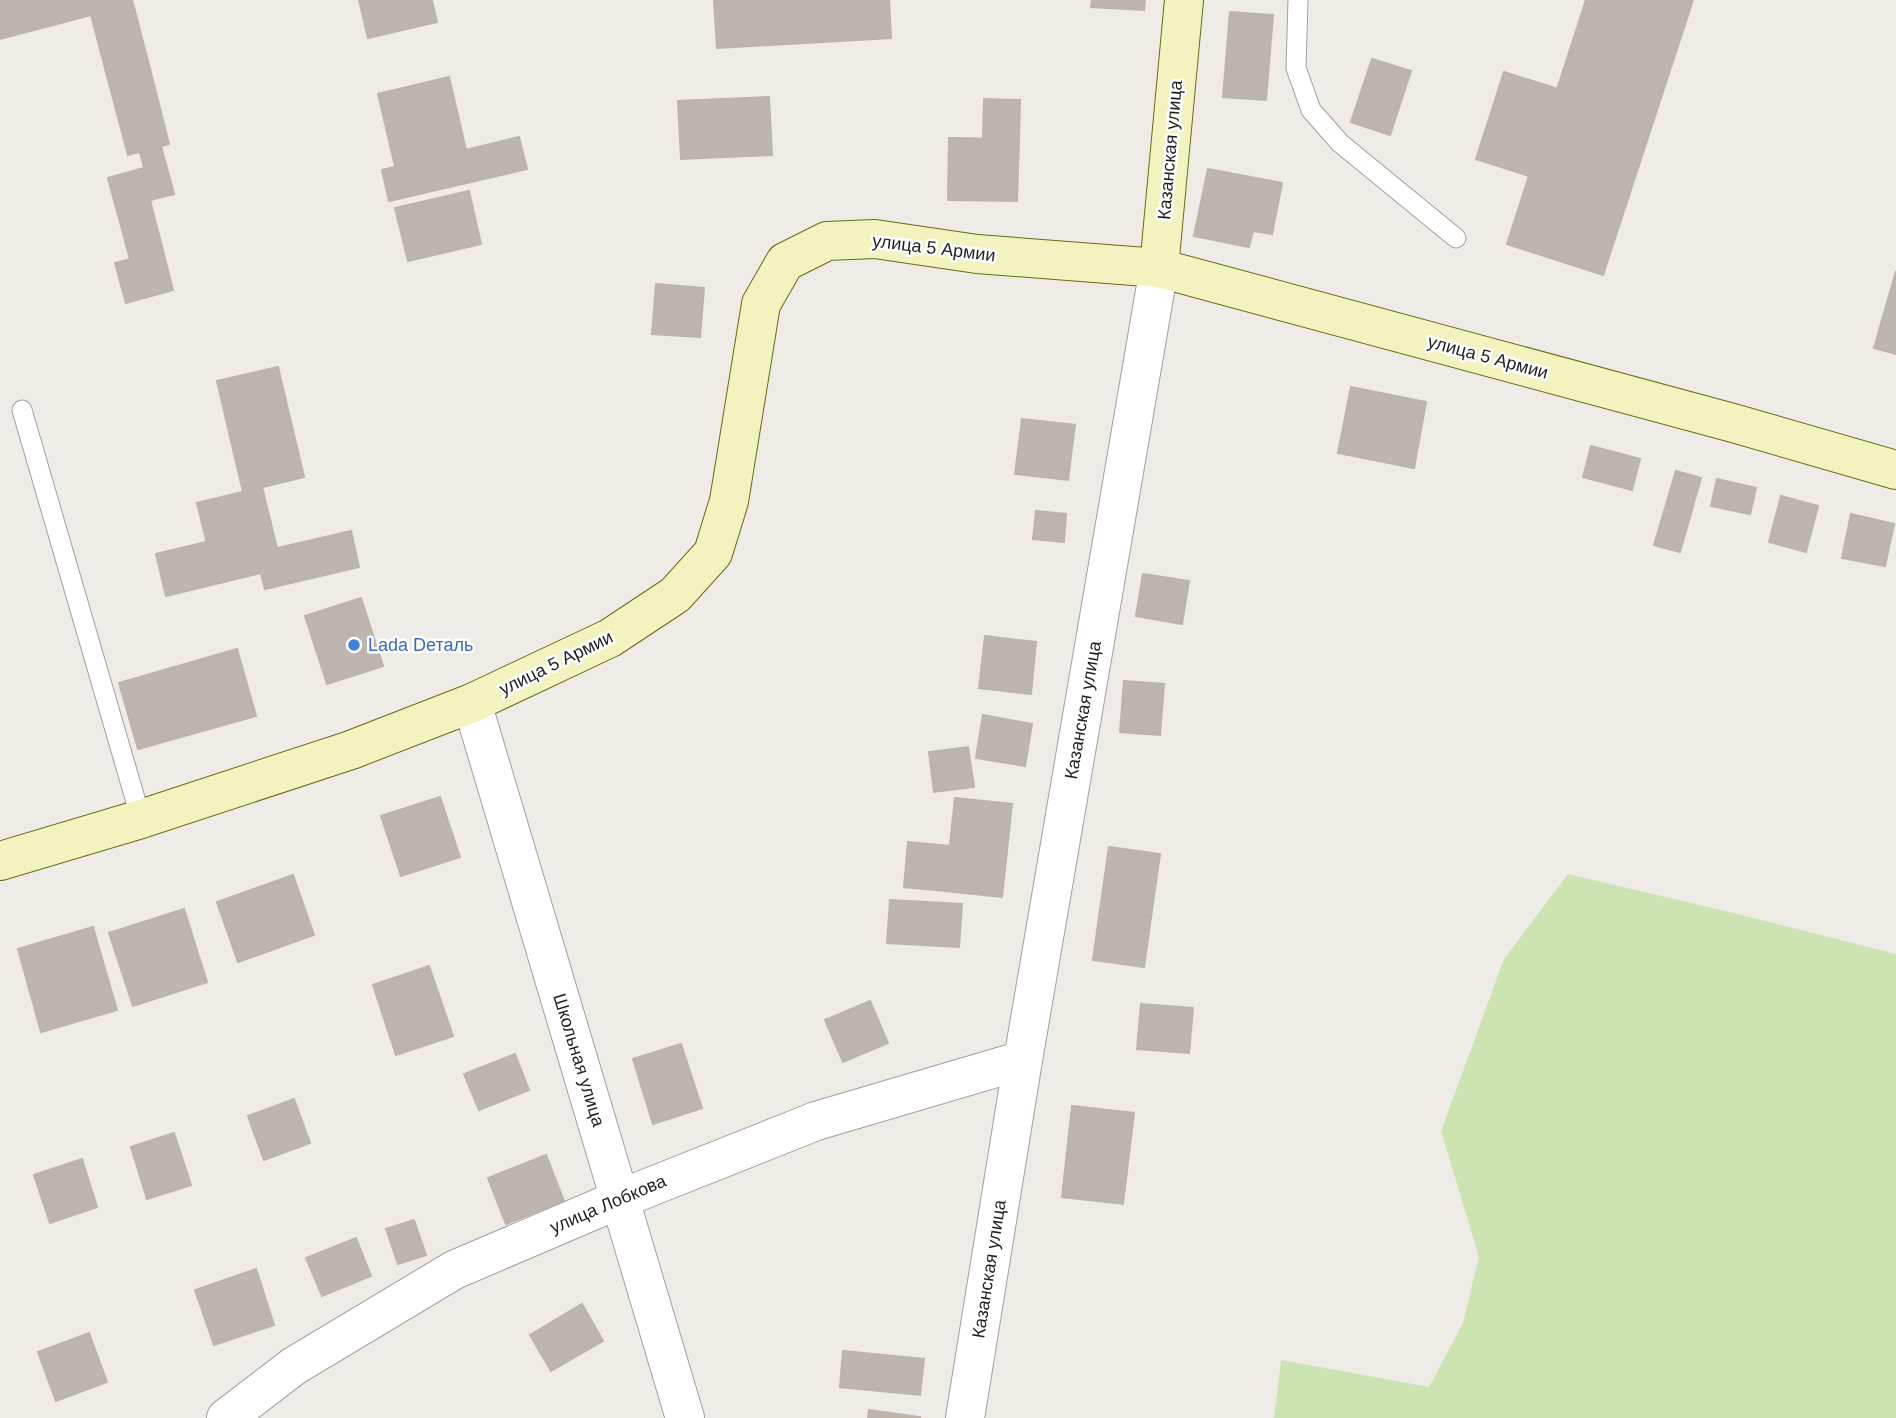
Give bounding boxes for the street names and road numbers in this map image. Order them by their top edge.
street label: Казанская улица [1154,78,1186,221]
street label: улица 5 Армии [871,231,997,265]
street label: улица 5 Армии [1426,331,1550,383]
street label: улица 5 Армии [496,627,616,699]
street label: Казанская улица [1061,638,1105,781]
street label: Школьная улица [549,991,609,1130]
street label: улица Лобкова [547,1170,670,1237]
street label: Казанская улица [968,1197,1010,1340]

